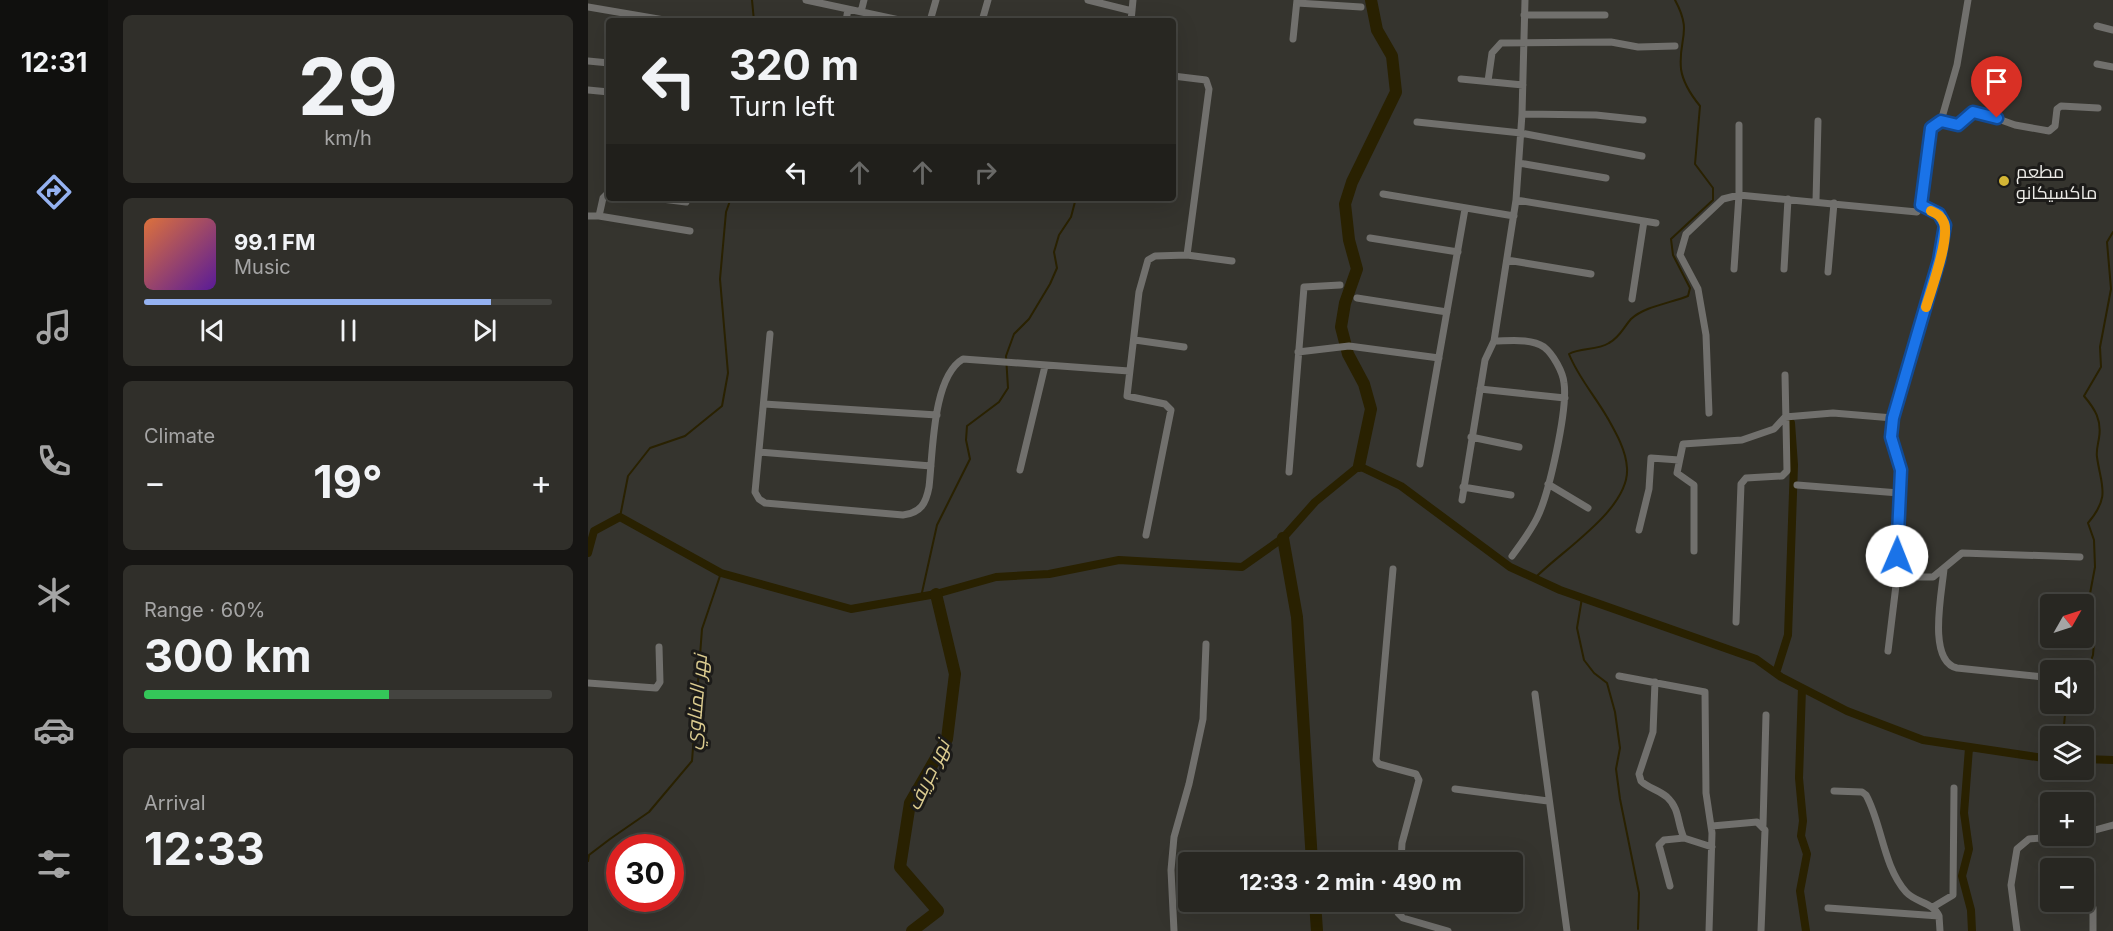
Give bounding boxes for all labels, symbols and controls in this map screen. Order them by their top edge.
text: 29 [298,39,398,134]
text: 320 m [729,39,859,90]
icon: left [630,42,708,120]
text: 12:31 [21,46,87,79]
pin [1971,56,2022,118]
icon: arrive [1980,65,2013,98]
text: Turn left [729,90,835,123]
text: km/h [324,126,372,150]
icon: left [780,156,813,189]
icon: ahead [843,156,876,189]
icon: ahead [906,156,939,189]
icon: right [969,156,1002,189]
place label: مطعم ماكسيكانو [2016,161,2097,204]
icon: directions [33,171,75,213]
marker: مطعم ماكسيكانو [1997,174,2011,188]
text: 99.1 FM [234,229,315,255]
text: Music [234,255,291,279]
icon: music [33,306,75,348]
icon: previous [196,314,229,347]
icon: pause [332,314,365,347]
icon: next [468,314,501,347]
text: Climate [144,424,215,448]
icon: phone [33,440,75,482]
text: 19° [313,454,383,509]
text: − [144,462,166,502]
text: + [530,462,552,502]
position arrow [1865,524,1929,588]
icon: climate [33,574,75,616]
north arrow [2040,594,2094,648]
map controls [2040,594,2094,912]
text: Range · 60% [144,598,265,622]
text: 300 km [144,628,312,683]
water label: نهر المناوي [680,651,716,751]
button: sound [2040,660,2094,714]
icon: car [33,709,75,751]
button: layers [2040,726,2094,780]
water label: نهر جريف [901,733,956,814]
text: Arrival [144,791,206,815]
button: + [2040,792,2094,846]
text: 12:33 [144,821,265,876]
speed limit sign: 30 [606,834,684,912]
icon: filters [33,843,75,885]
button: − [2040,858,2094,912]
text: 12:33 · 2 min · 490 m [1239,869,1462,895]

